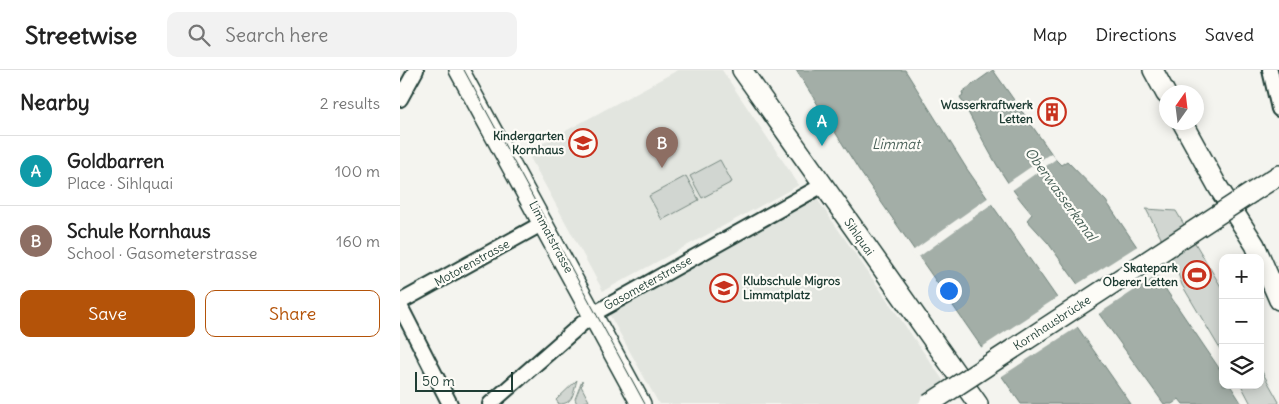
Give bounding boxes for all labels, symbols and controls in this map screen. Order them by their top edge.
search box [167,12,517,57]
text: Streetwise [25,20,137,50]
icon: search [185,21,213,49]
text: Search here [225,23,328,47]
text: Map [1032,23,1067,46]
text: Directions [1095,23,1177,46]
text: Saved [1205,23,1254,46]
north arrow [1159,85,1204,130]
text: Nearby [20,89,90,116]
text: 2 results [320,93,380,113]
place label: Wasserkraftwerk Letten [941,97,1033,126]
building icon: Wasserkraftwerk Letten [1037,97,1067,127]
pin: A [806,105,838,146]
pin: B [646,127,678,168]
place label: Kindergarten Kornhaus [493,128,565,157]
school or university icon: Kindergarten Kornhaus [568,128,598,158]
water label: Limmat [872,135,922,153]
water label: Oberwasserkanal [1021,144,1102,246]
text: Goldbarren [67,149,164,173]
text: A [31,161,41,181]
text: 100 m [335,161,380,181]
text: Place · Sihlquai [67,173,173,193]
street label: Limmatstrasse [526,198,577,275]
street label: Sihlquai [841,215,878,258]
text: Schule Kornhaus [67,219,211,243]
text: B [31,231,41,251]
text: 160 m [336,231,380,251]
street label: Motorenstrasse [432,236,512,289]
text: School · Gasometerstrasse [67,243,257,263]
street label: Gasometerstrasse [601,252,694,313]
map controls [1219,254,1264,389]
button: + [1219,254,1264,299]
place label: Skatepark Oberer Letten [1103,260,1178,289]
sports icon: Skatepark Oberer Letten [1182,260,1212,290]
school or university icon: Klubschule Migros Limmatplatz [709,273,739,303]
place label: Klubschule Migros Limmatplatz [743,273,841,303]
your location [936,278,962,304]
button: Save [20,290,195,337]
button: Share [205,290,380,337]
street label: Kornhausbrücke [1010,292,1093,353]
button: − [1219,299,1264,344]
button: layers [1219,344,1264,389]
scale bar [415,369,512,392]
text: 50 m [422,372,455,390]

